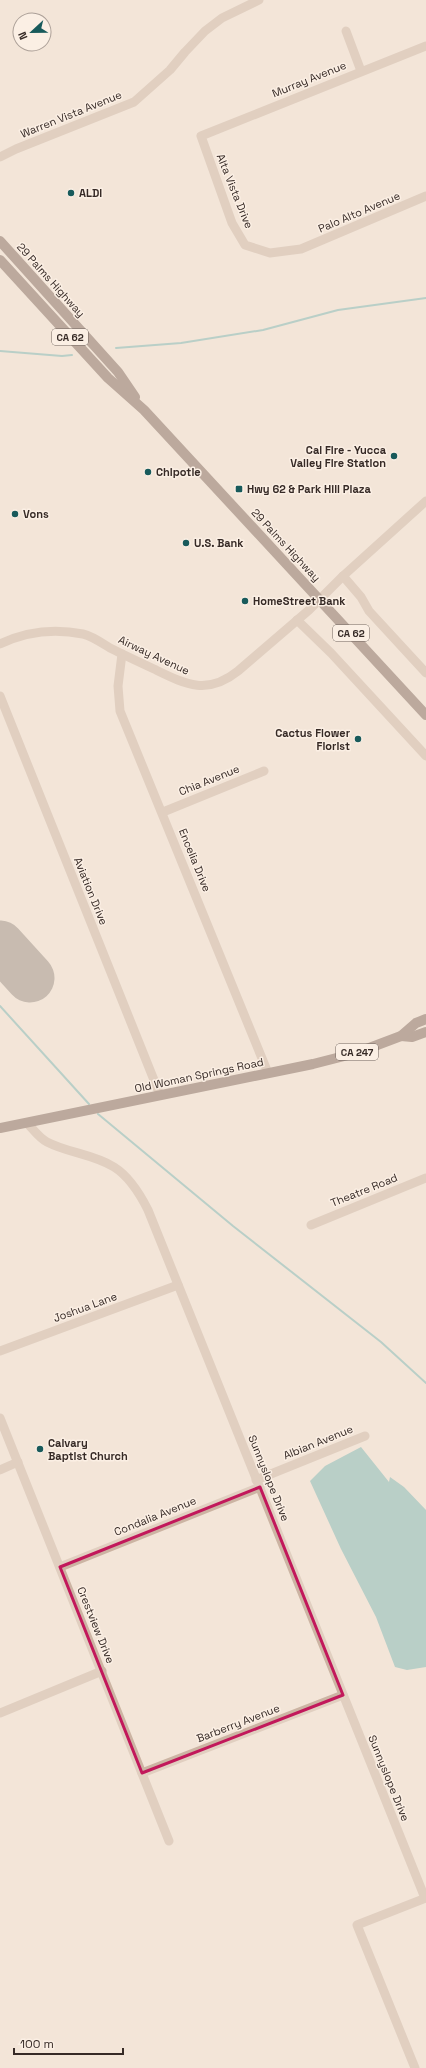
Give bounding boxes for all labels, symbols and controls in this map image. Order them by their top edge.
north arrow [12,12,52,52]
text: N [15,30,31,42]
street label: Murray Avenue [270,58,348,100]
street label: Warren Vista Avenue [18,87,124,141]
street label: Alta Vista Drive [214,152,256,230]
place label: ALDI [79,186,102,200]
marker: ALDI [66,188,76,198]
street label: Palo Alto Avenue [316,188,402,236]
street label: 29 Palms Highway [14,240,88,320]
road number: CA 62 [52,329,88,345]
place label: Cal Fire - Yucca Valley Fire Station [290,443,387,470]
marker: Cal Fire - Yucca Valley Fire Station [389,451,399,461]
place label: Chipotle [156,465,201,479]
marker: Chipotle [143,467,153,477]
place label: Hwy 62 & Park Hill Plaza [247,482,371,496]
marker: Hwy 62 & Park Hill Plaza [234,484,244,494]
street label: 29 Palms Highway [248,505,324,585]
place label: Vons [23,507,49,521]
marker: Vons [10,509,20,519]
place label: U.S. Bank [194,536,244,550]
marker: U.S. Bank [181,538,191,548]
place label: HomeStreet Bank [253,594,346,608]
marker: HomeStreet Bank [240,596,250,606]
road number: CA 62 [333,625,369,641]
street label: Airway Avenue [116,632,192,678]
place label: Cactus Flower Florist [275,726,351,753]
marker: Cactus Flower Florist [353,734,363,744]
street label: Chia Avenue [177,761,241,799]
street label: Encelia Drive [176,826,214,894]
street label: Aviation Drive [71,855,111,927]
road number: CA 247 [336,1044,378,1060]
street label: Old Woman Springs Road [133,1054,265,1096]
street label: Theatre Road [328,1170,400,1210]
street label: Joshua Lane [51,1289,119,1325]
street label: Albian Avenue [281,1422,355,1462]
street label: Sunnyslope Drive [245,1433,293,1523]
place label: Calvary Baptist Church [48,1436,128,1463]
marker: Calvary Baptist Church [35,1444,45,1454]
street label: Condalia Avenue [112,1493,198,1539]
street label: Crestview Drive [74,1585,118,1665]
street label: Barberry Avenue [194,1701,282,1745]
street label: Sunnyslope Drive [365,1733,413,1823]
scale bar [14,2030,123,2056]
text: 100 m [20,2036,54,2052]

